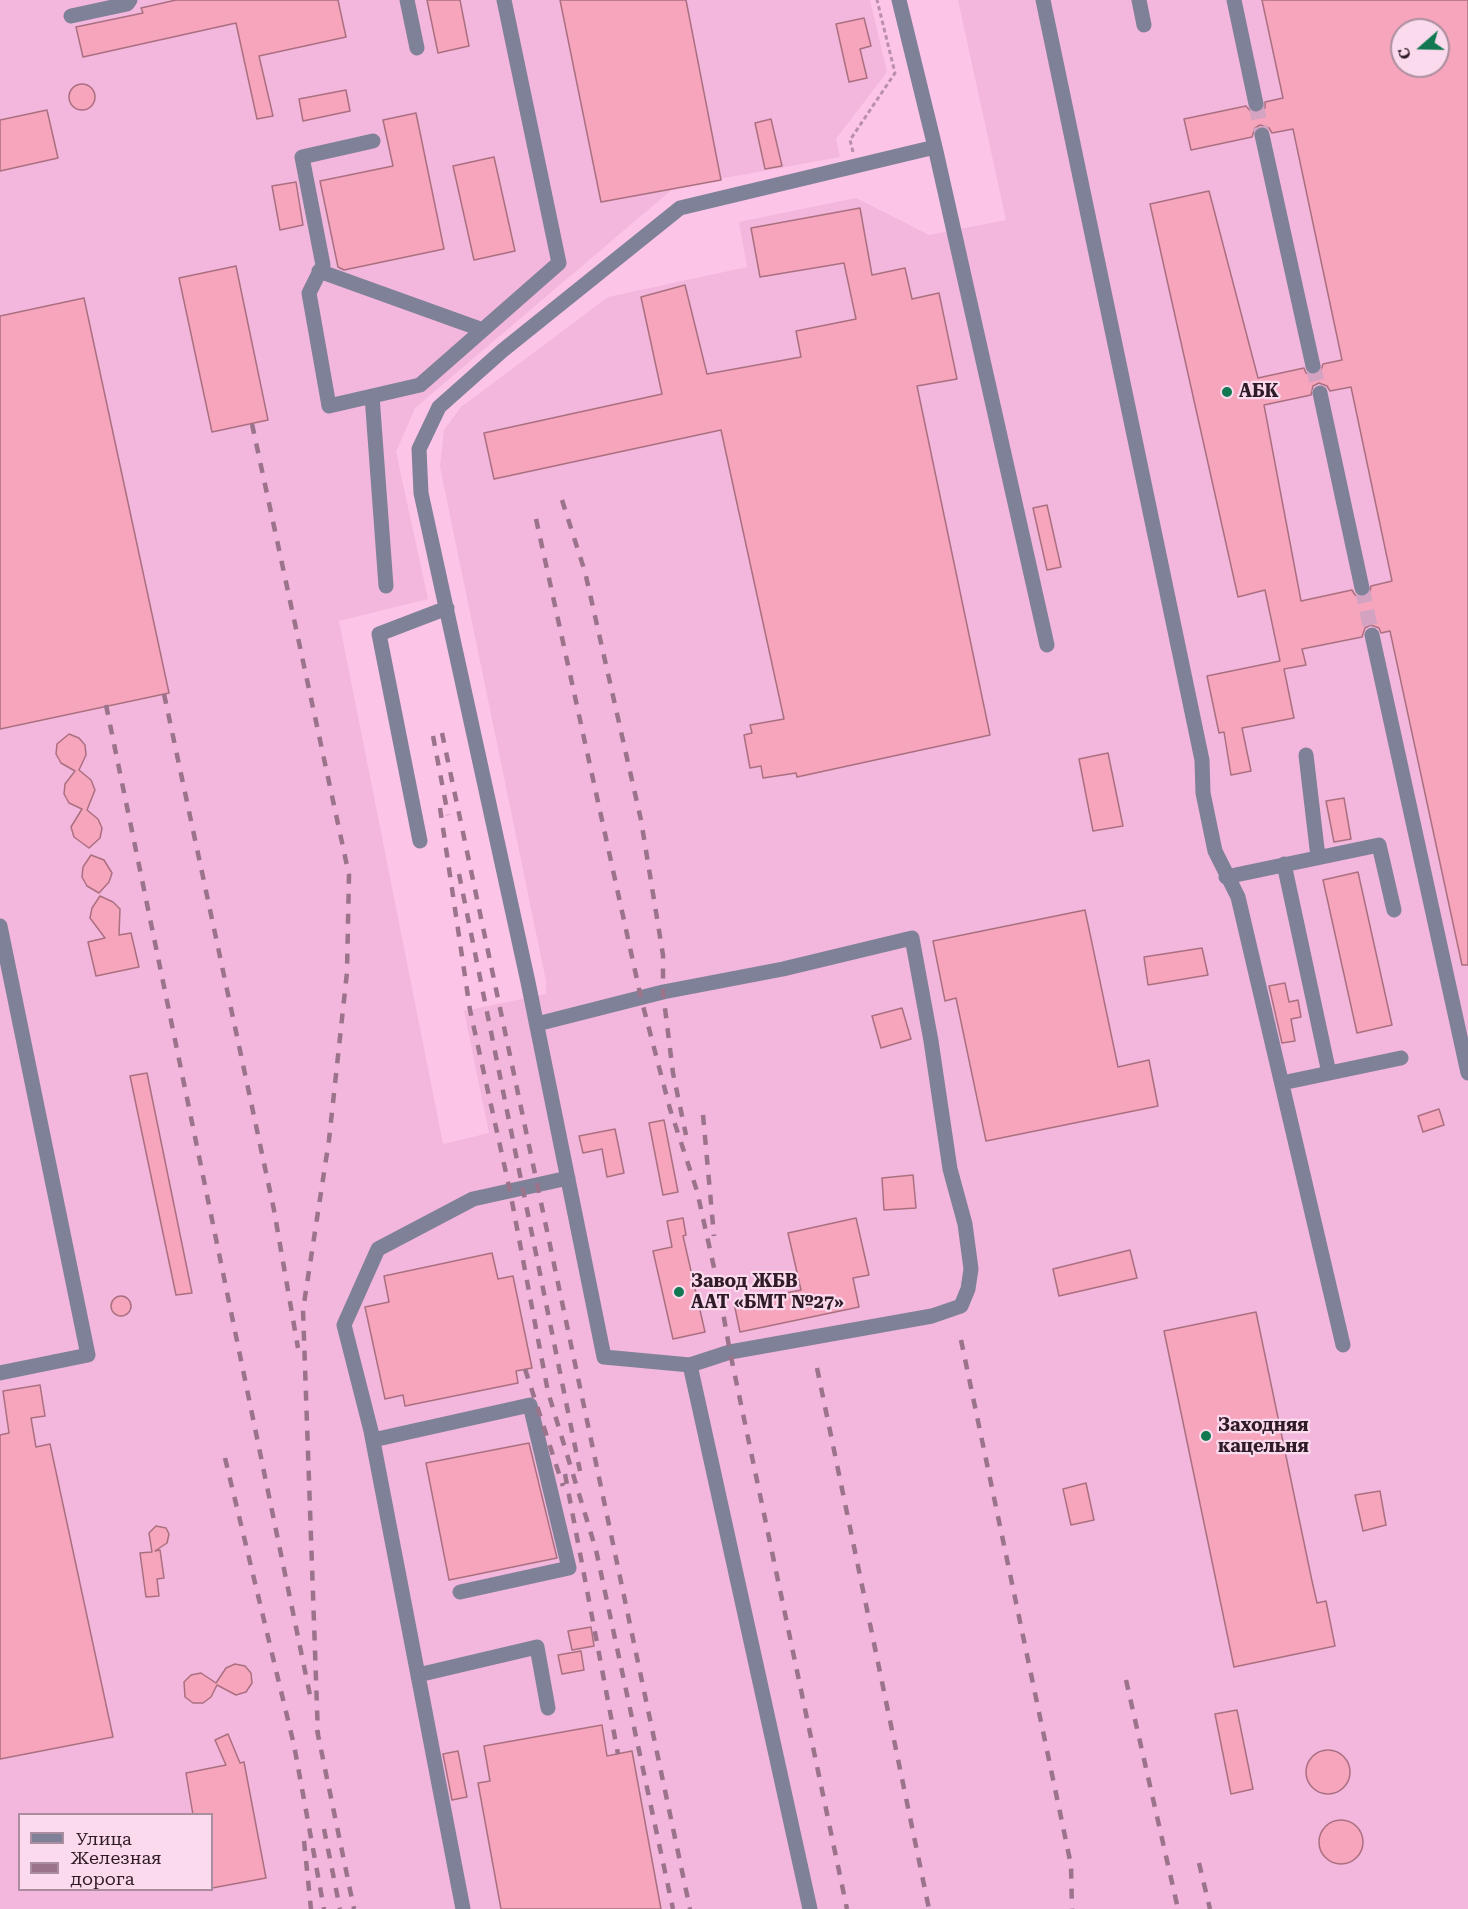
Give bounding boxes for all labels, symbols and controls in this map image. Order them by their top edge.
north arrow [1390,18,1450,78]
text: С [1394,45,1415,62]
place label: АБК [1239,381,1279,403]
marker: АБК [1220,385,1234,399]
place label: Завод ЖБВ ААТ «БМТ №27» [691,1271,844,1314]
marker: Завод ЖБВ ААТ «БМТ №27» [672,1285,686,1299]
place label: Заходняя кацельня [1218,1415,1309,1458]
marker: Заходняя кацельня [1199,1429,1213,1443]
legend [18,1813,213,1891]
text: Улица [76,1828,132,1849]
text: Железная дорога [71,1847,161,1889]

